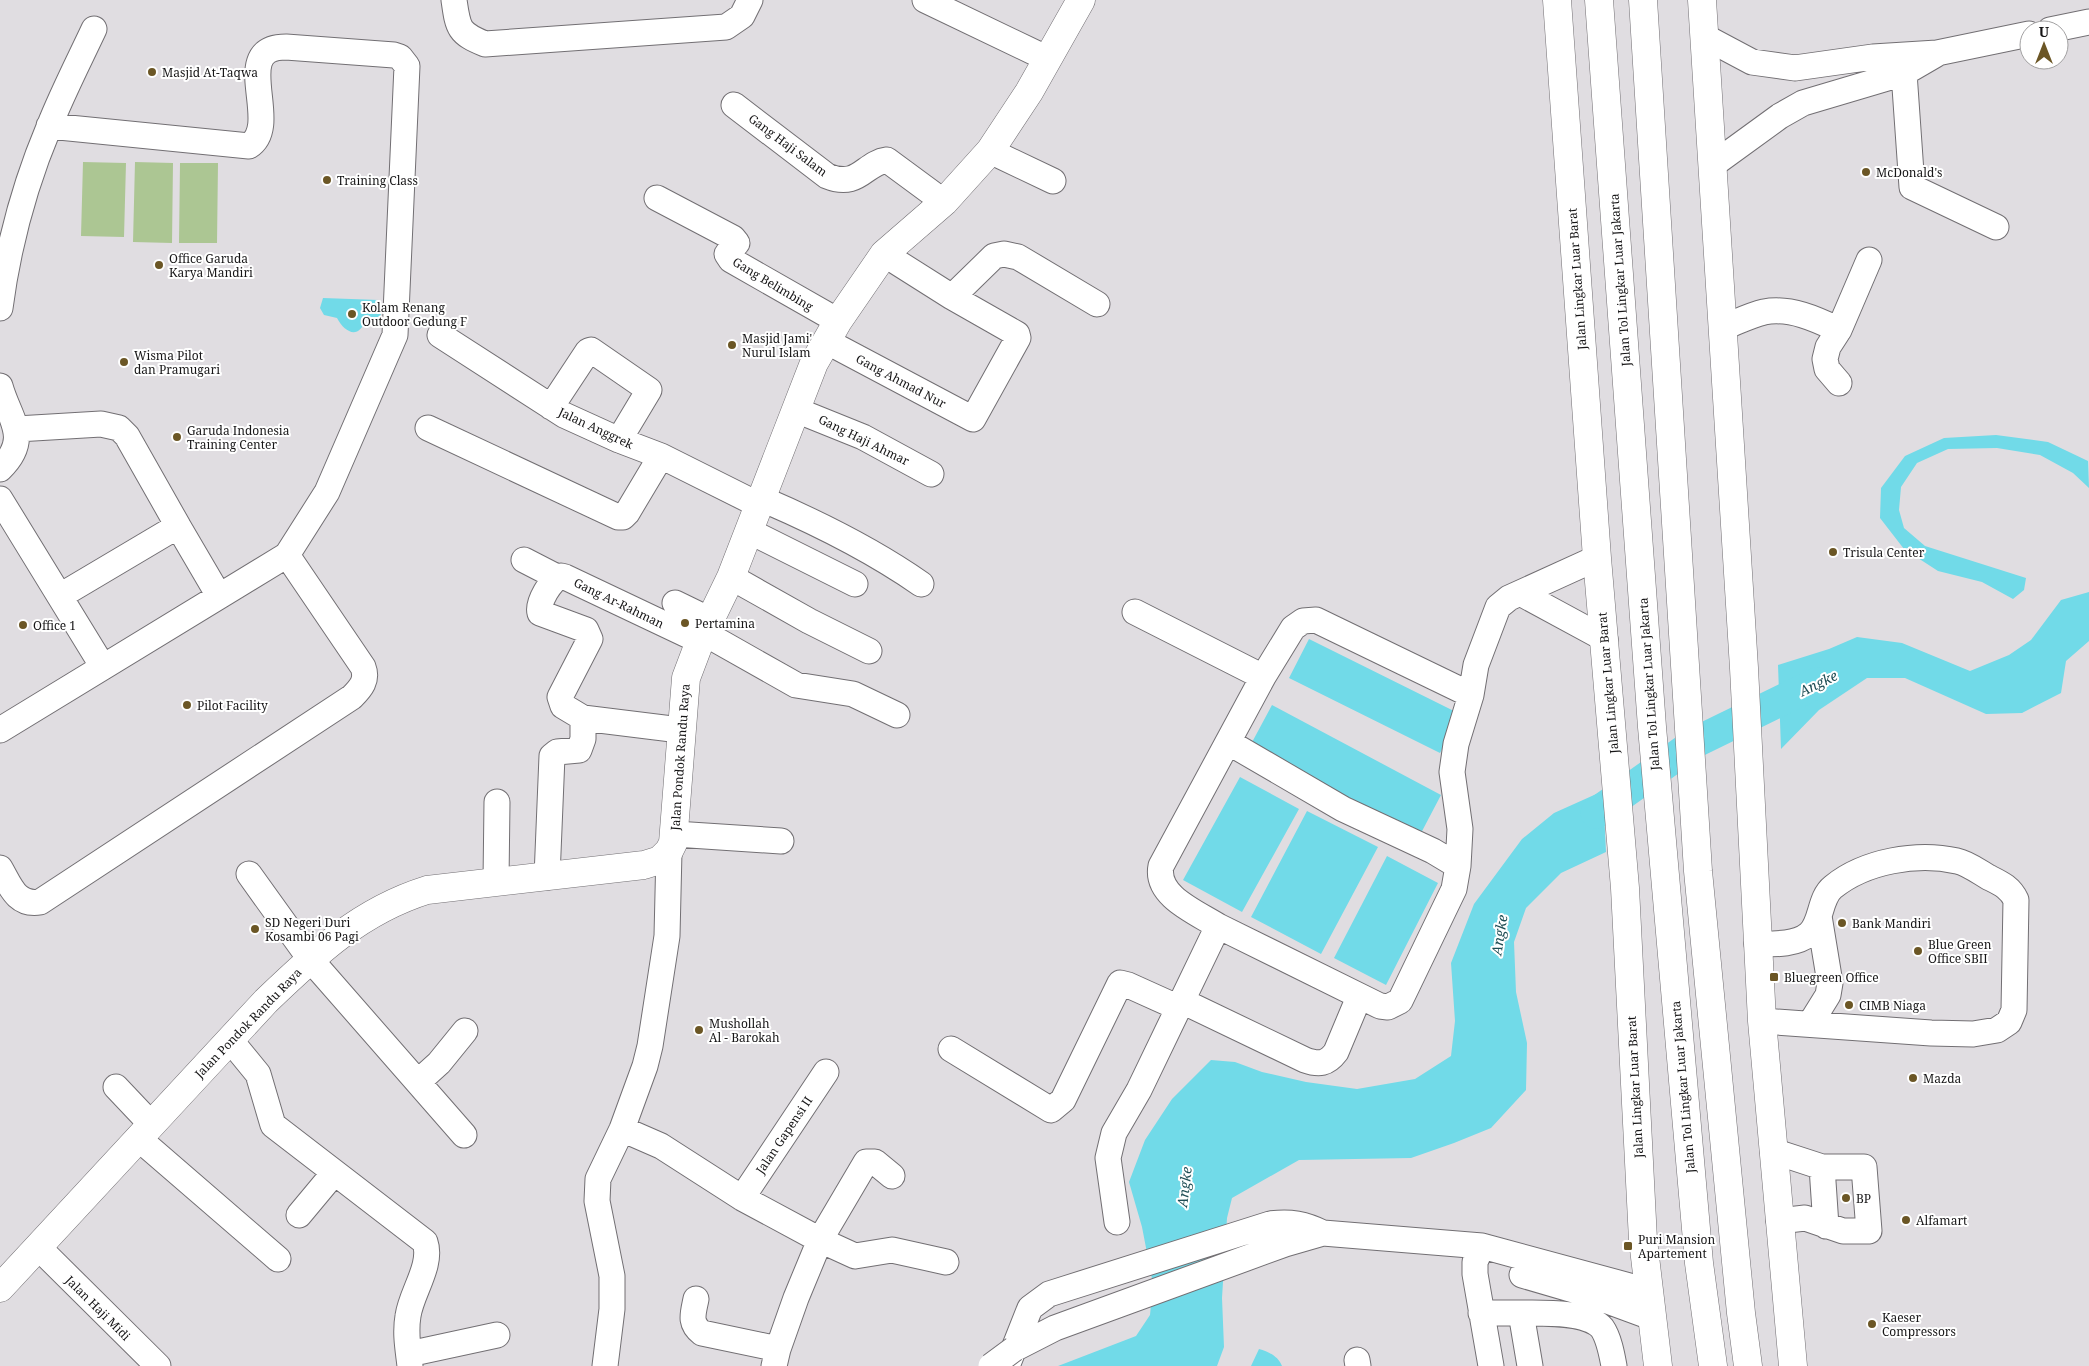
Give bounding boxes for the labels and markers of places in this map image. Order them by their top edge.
place label: Masjid At-Taqwa [162,64,258,81]
marker: Masjid At-Taqwa [146,66,158,78]
place label: McDonald's [1876,164,1942,181]
marker: McDonald's [1860,166,1872,178]
place label: Training Class [337,172,418,189]
marker: Training Class [321,174,333,186]
place label: Office Garuda Karya Mandiri [169,250,253,281]
marker: Office Garuda Karya Mandiri [153,259,165,271]
place label: Kolam Renang Outdoor Gedung F [362,299,467,330]
marker: Kolam Renang Outdoor Gedung F [346,308,358,320]
place label: Masjid Jami' Nurul Islam [742,330,812,361]
marker: Masjid Jami' Nurul Islam [726,339,738,351]
place label: Wisma Pilot dan Pramugari [134,347,220,378]
marker: Wisma Pilot dan Pramugari [118,356,130,368]
place label: Garuda Indonesia Training Center [187,422,290,453]
marker: Garuda Indonesia Training Center [171,431,183,443]
place label: Trisula Center [1843,544,1925,561]
marker: Trisula Center [1827,546,1839,558]
place label: Pertamina [695,615,755,632]
place label: Office 1 [33,617,76,634]
marker: Pertamina [679,617,691,629]
marker: Office 1 [17,619,29,631]
place label: Pilot Facility [197,697,268,714]
marker: Pilot Facility [181,699,193,711]
place label: SD Negeri Duri Kosambi 06 Pagi [265,914,359,945]
place label: Bank Mandiri [1852,915,1931,932]
marker: Bank Mandiri [1836,917,1848,929]
marker: SD Negeri Duri Kosambi 06 Pagi [249,923,261,935]
place label: Blue Green Office SBII [1928,936,1992,967]
marker: Blue Green Office SBII [1912,945,1924,957]
place label: Bluegreen Office [1784,969,1879,986]
marker: Bluegreen Office [1768,971,1780,983]
place label: CIMB Niaga [1859,997,1926,1014]
marker: CIMB Niaga [1843,999,1855,1011]
place label: Mushollah Al - Barokah [709,1015,780,1046]
marker: Mushollah Al - Barokah [693,1024,705,1036]
place label: Mazda [1923,1070,1962,1087]
marker: Mazda [1907,1072,1919,1084]
place label: BP [1856,1190,1871,1207]
marker: BP [1840,1192,1852,1204]
place label: Alfamart [1916,1212,1967,1229]
marker: Alfamart [1900,1214,1912,1226]
place label: Puri Mansion Apartement [1638,1231,1715,1262]
marker: Puri Mansion Apartement [1622,1240,1634,1252]
place label: Kaeser Compressors [1882,1309,1956,1340]
marker: Kaeser Compressors [1866,1318,1878,1330]

